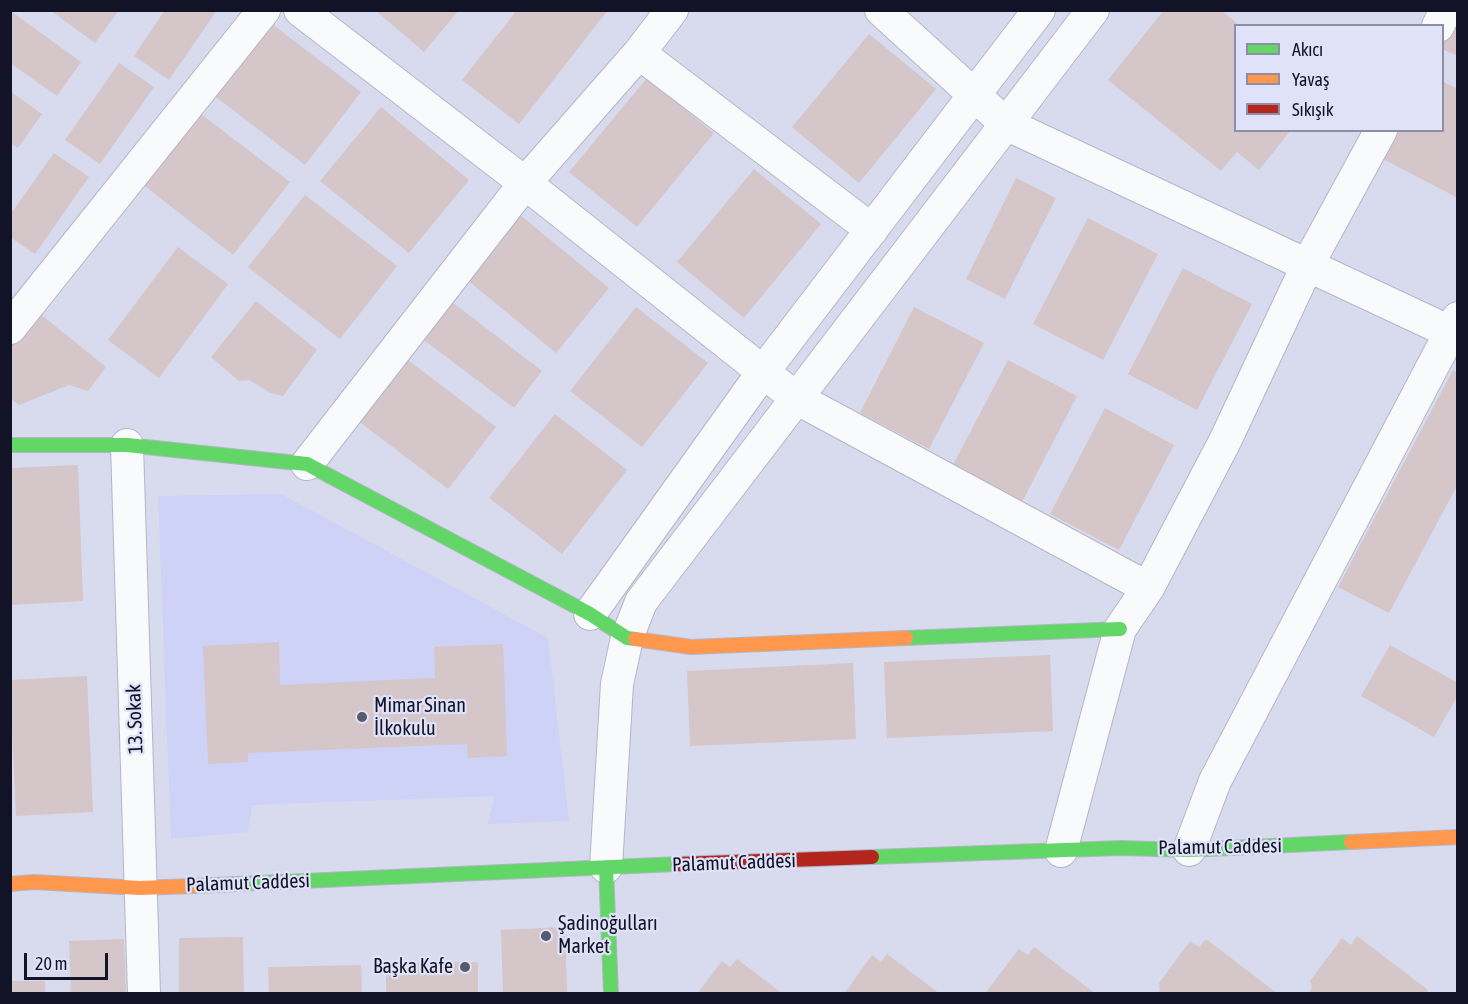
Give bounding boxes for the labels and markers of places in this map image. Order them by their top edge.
place label: Mimar Sinan İlkokulu [374,694,466,741]
marker: Mimar Sinan İlkokulu [355,710,369,724]
place label: Şadinoğulları Market [558,912,658,959]
marker: Şadinoğulları Market [539,929,553,943]
place label: Başka Kafe [373,955,453,979]
marker: Başka Kafe [458,960,472,974]

